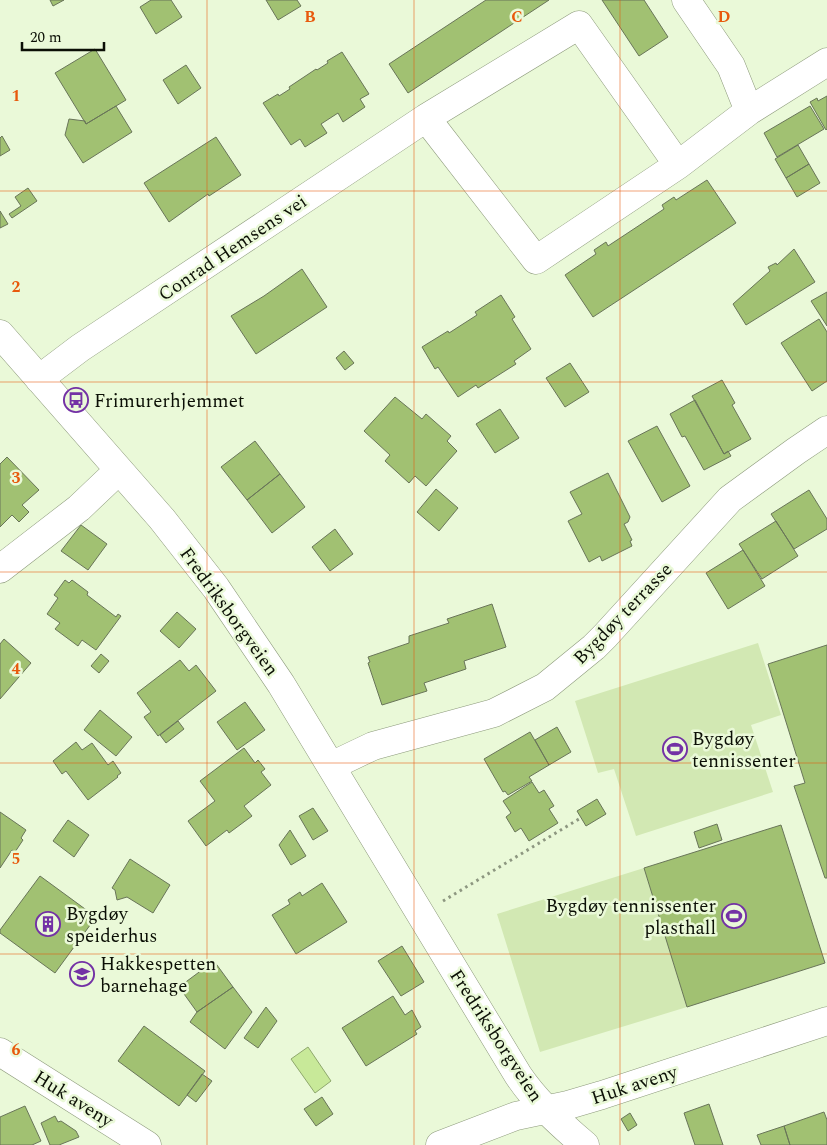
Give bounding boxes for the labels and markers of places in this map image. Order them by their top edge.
bus stop icon: Frimurerhjemmet [63,387,89,413]
place label: Frimurerhjemmet [94,387,245,416]
place label: Bygdøy tennissenter [692,725,796,776]
sports icon: Bygdøy tennissenter [662,736,688,762]
place label: Bygdøy tennissenter plasthall [546,892,716,943]
place label: Bygdøy speiderhus [66,900,158,951]
sports icon: Bygdøy tennissenter plasthall [721,903,747,929]
building icon: Bygdøy speiderhus [35,911,61,937]
place label: Hakkespetten barnehage [100,950,216,1001]
school or university icon: Hakkespetten barnehage [69,961,95,987]

